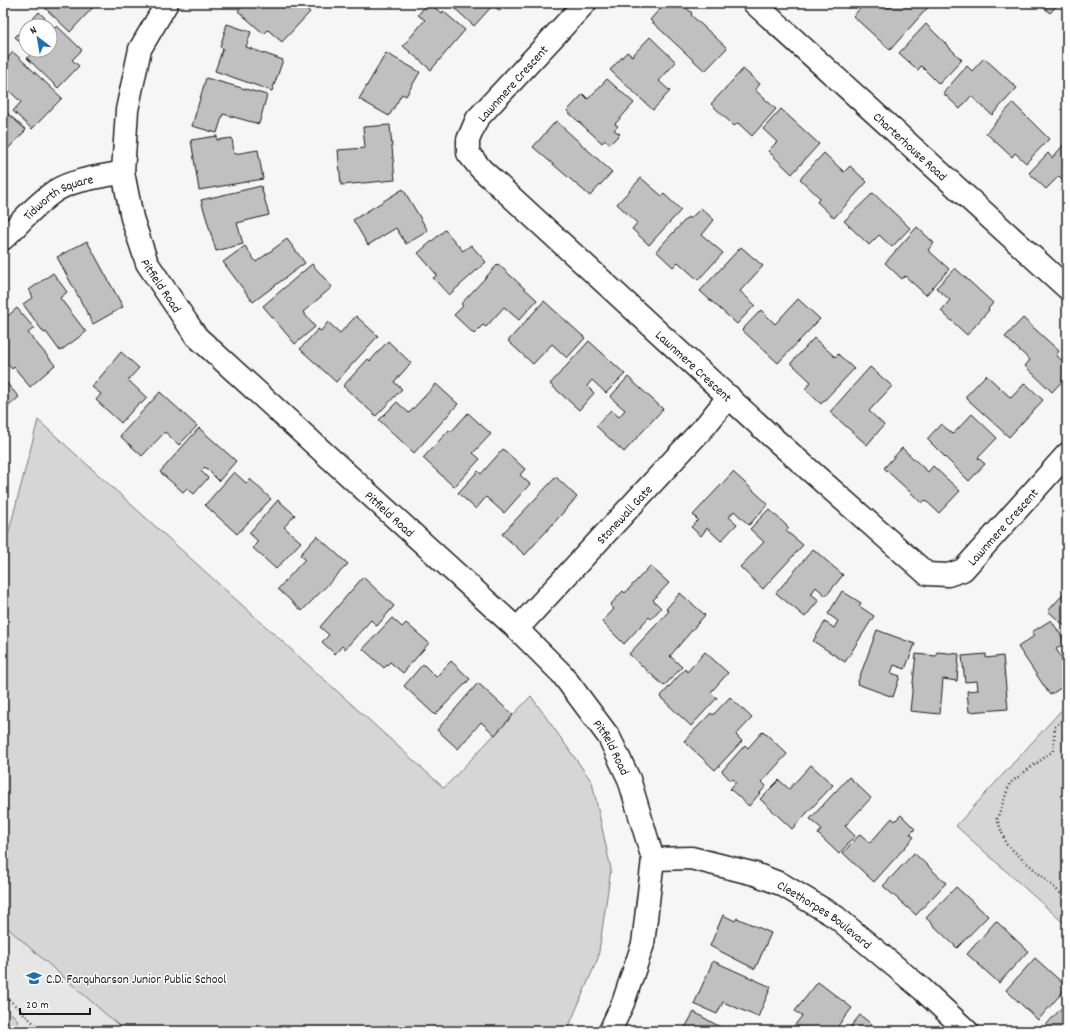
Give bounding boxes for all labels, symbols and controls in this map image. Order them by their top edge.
north arrow [18,18,58,58]
text: N [27,23,41,39]
street label: Lawnmere Crescent [474,42,554,128]
street label: Charterhouse Road [868,109,950,186]
street label: Tidworth Square [20,171,96,226]
street label: Pitfield Road [134,257,185,317]
street label: Lawnmere Crescent [650,327,735,408]
street label: Stonewall Gate [593,481,658,550]
street label: Lawnmere Crescent [964,485,1044,571]
street label: Pitfield Road [359,487,418,543]
street label: Pitfield Road [587,716,633,779]
street label: Cleethorpes Boulevard [773,877,875,955]
school or university icon: C.D. Farquharson Junior Public School [25,969,43,987]
place label: C.D. Farquharson Junior Public School [46,971,226,990]
scale bar [20,990,90,1016]
text: 20 m [26,997,49,1014]

